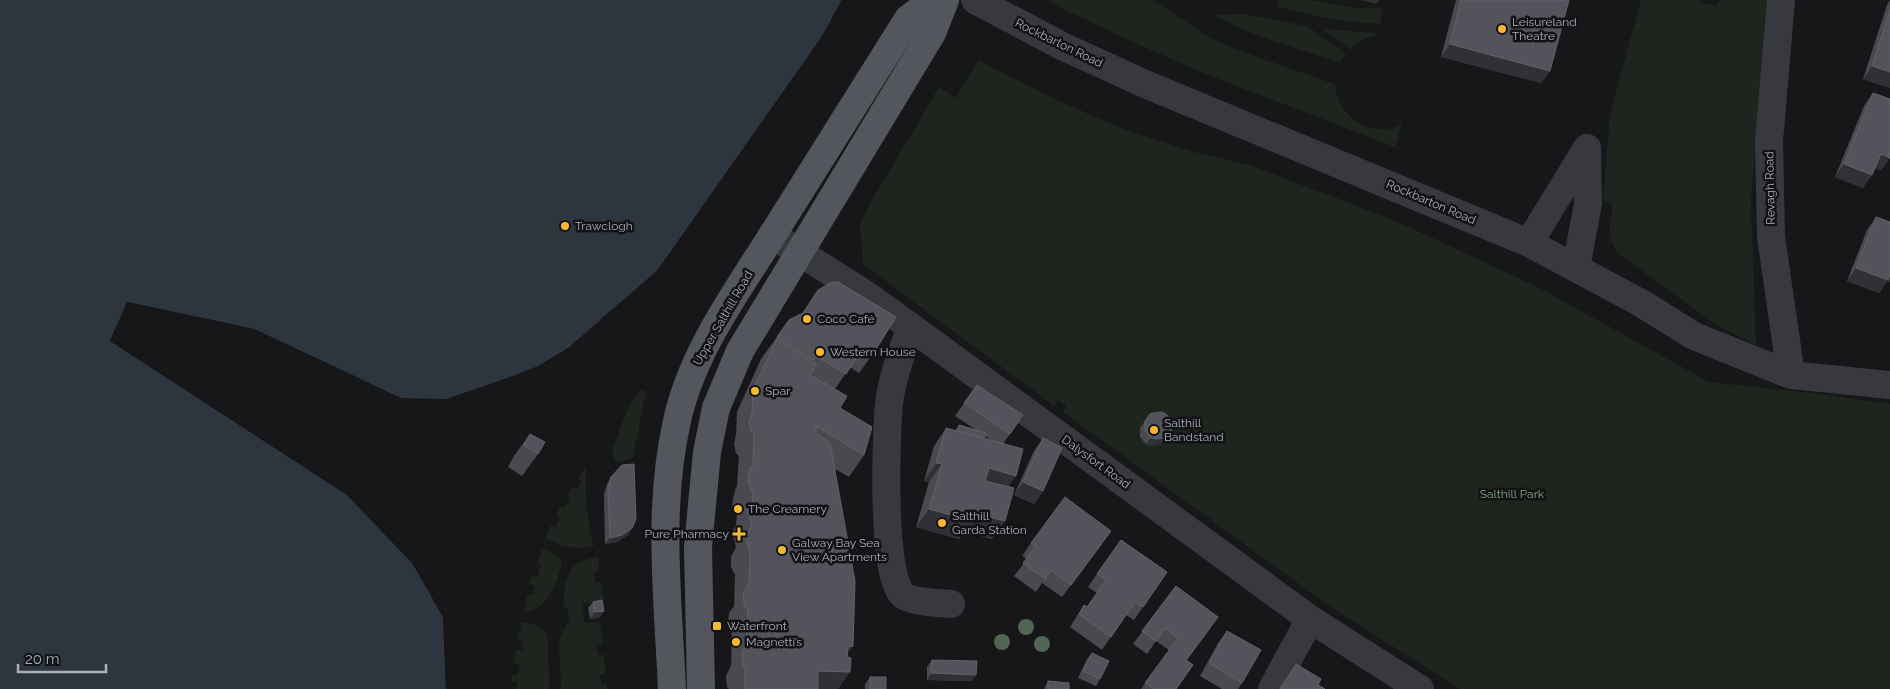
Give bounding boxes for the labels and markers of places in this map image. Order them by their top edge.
place label: Leisureland Theatre [1512,15,1577,43]
marker: Leisureland Theatre [1496,23,1508,35]
place label: Trawclogh [575,219,633,233]
marker: Trawclogh [559,220,571,232]
place label: Coco Café [817,312,875,326]
marker: Coco Café [801,313,813,325]
place label: Western House [830,345,916,359]
marker: Western House [814,346,826,358]
place label: Spar [765,384,791,398]
marker: Spar [749,385,761,397]
place label: Salthill Bandstand [1164,416,1224,444]
marker: Salthill Bandstand [1148,424,1160,436]
place label: The Creamery [748,502,828,516]
marker: The Creamery [732,503,744,515]
place label: Salthill Garda Station [952,509,1027,537]
marker: Salthill Garda Station [936,517,948,529]
place label: Pure Pharmacy [645,527,729,541]
marker: Pure Pharmacy [733,528,745,540]
place label: Galway Bay Sea View Apartments [792,536,887,564]
marker: Galway Bay Sea View Apartments [776,544,788,556]
place label: Waterfront [727,619,787,633]
marker: Waterfront [711,620,723,632]
place label: Magnetti’s [746,635,802,649]
marker: Magnetti’s [730,636,742,648]

